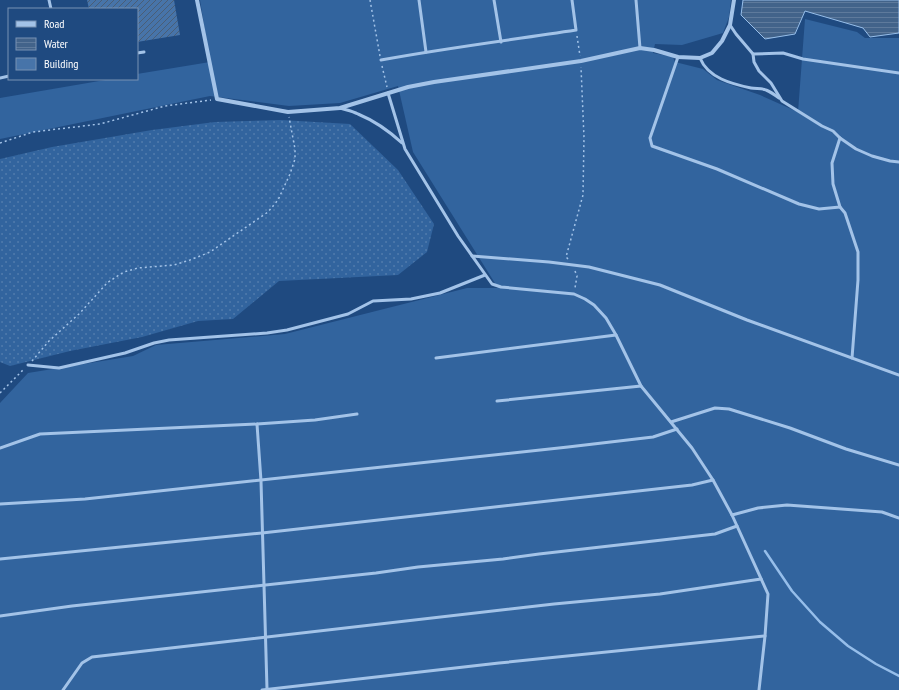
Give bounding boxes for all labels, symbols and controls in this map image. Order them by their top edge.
legend [8,8,138,80]
text: Road [44,16,64,31]
text: Water [44,36,69,51]
text: Building [44,56,79,71]

